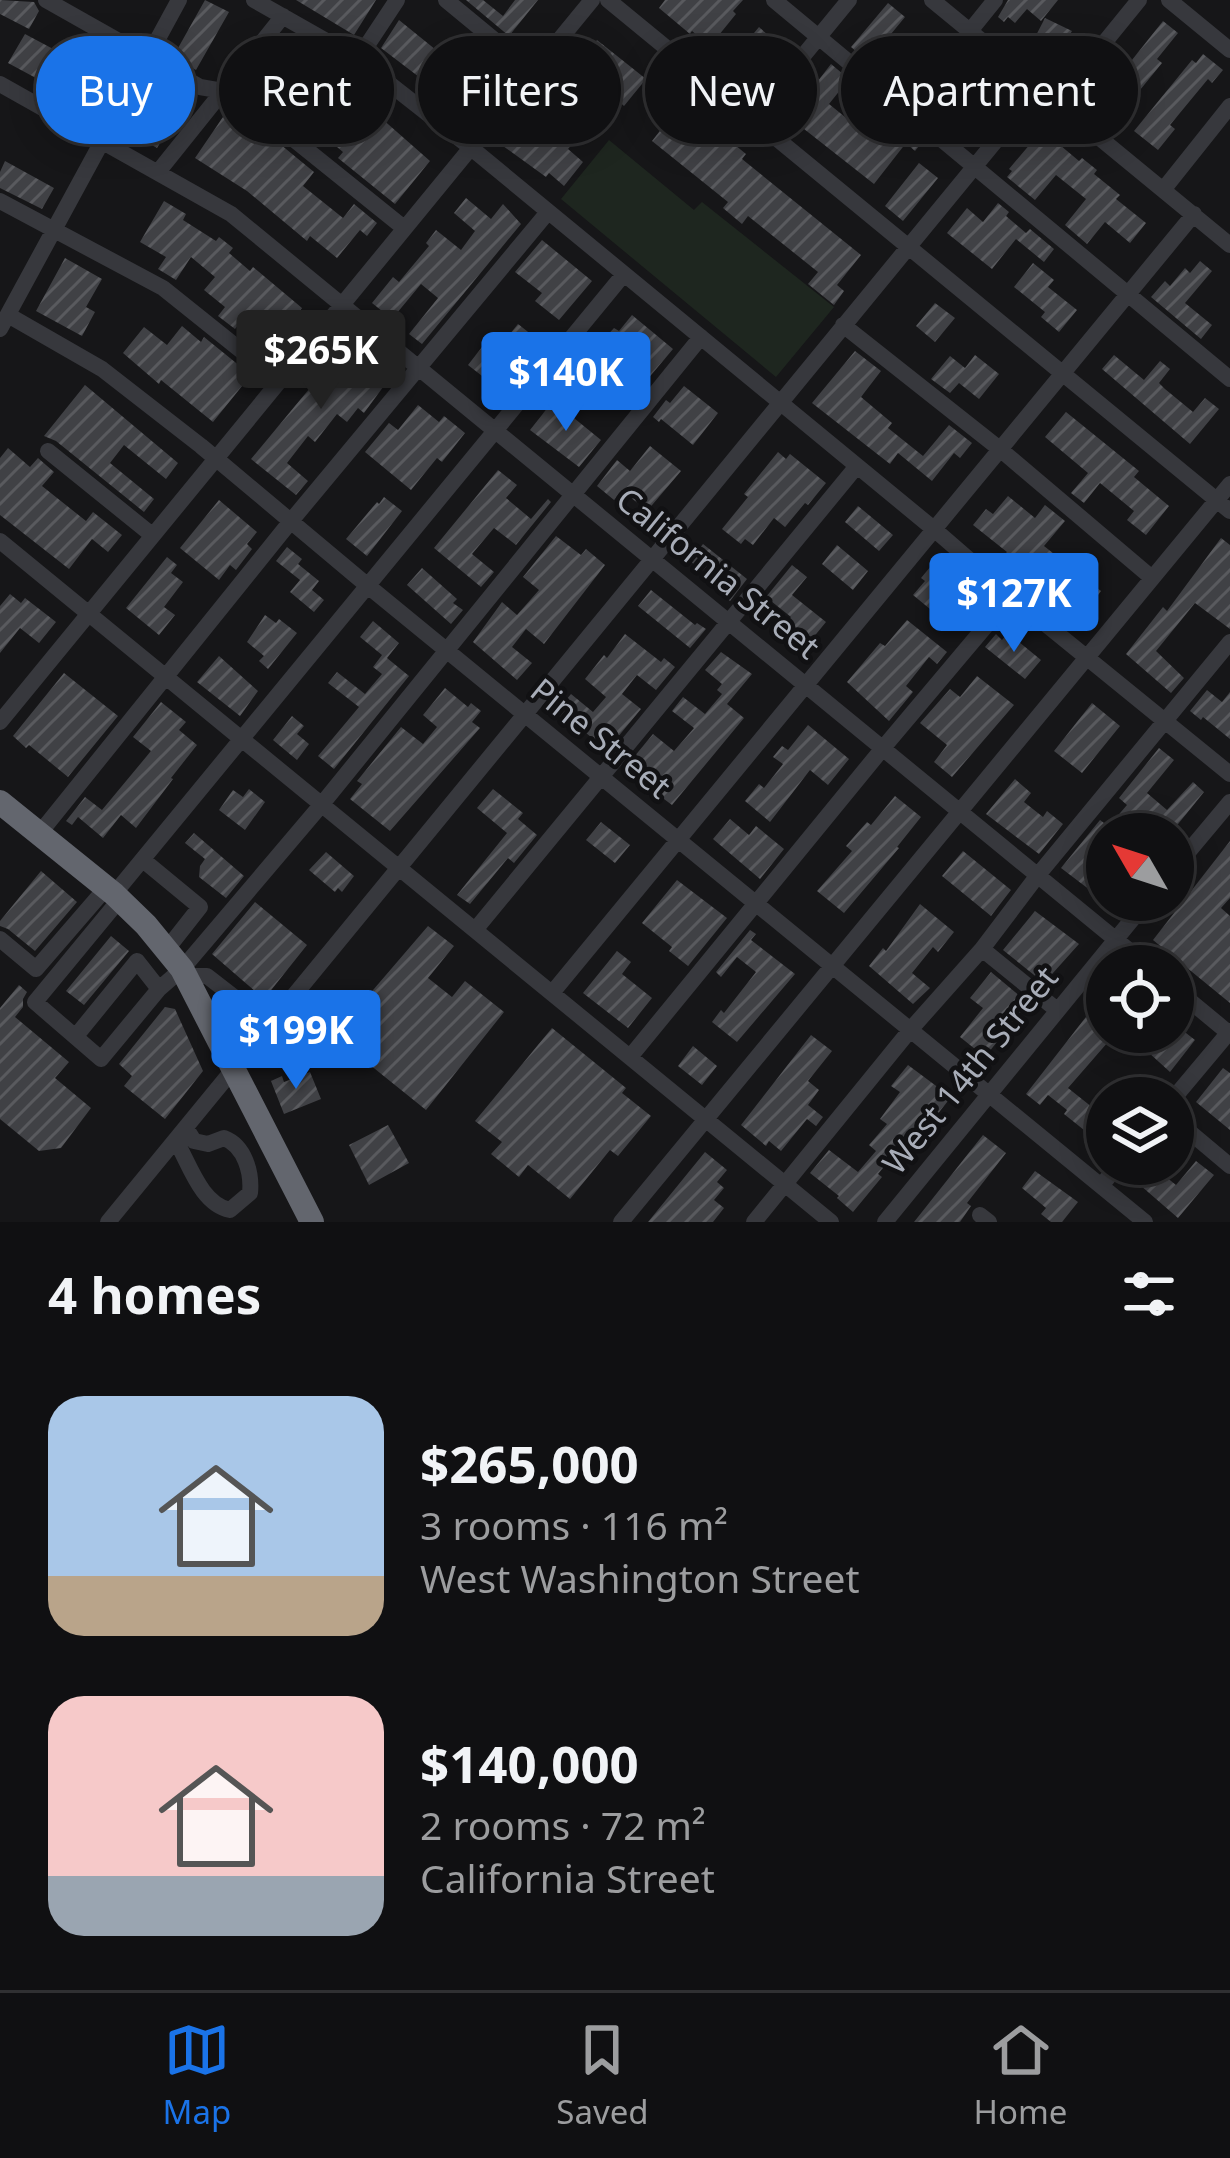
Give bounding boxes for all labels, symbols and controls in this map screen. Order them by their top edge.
chip: Buy [36,36,195,144]
chip: Rent [219,36,394,144]
chip: Filters [418,36,621,144]
chip: New [645,36,817,144]
chip: Apartment [841,36,1138,144]
pin: $265K [237,310,405,412]
text: $265K [263,322,379,375]
pin: $140K [482,332,650,434]
text: $140K [508,344,624,397]
street label: California Street [607,477,829,669]
pin: $127K [930,553,1098,655]
text: $127K [956,565,1072,618]
street label: Pine Street [522,667,681,808]
north arrow [1086,813,1194,921]
map controls [1086,813,1194,1185]
button: locate [1086,945,1194,1053]
street label: West 14th Street [872,956,1068,1183]
pin: $199K [212,990,380,1092]
text: $199K [238,1002,354,1055]
button: layers [1086,1077,1194,1185]
text: 4 homes [48,1259,261,1329]
icon: filters [1116,1261,1182,1327]
text: $265,000 [420,1428,639,1498]
icon: home [144,1444,288,1588]
text: 3 rooms · 116 m² [420,1498,728,1551]
text: West Washington Street [420,1551,860,1604]
text: $140,000 [420,1728,639,1798]
icon: home [144,1744,288,1888]
text: 2 rooms · 72 m² [420,1798,706,1851]
text: California Street [420,1851,715,1904]
tab: Map [163,2017,231,2134]
tab: Saved [556,2017,649,2134]
tab: Home [974,2017,1067,2134]

